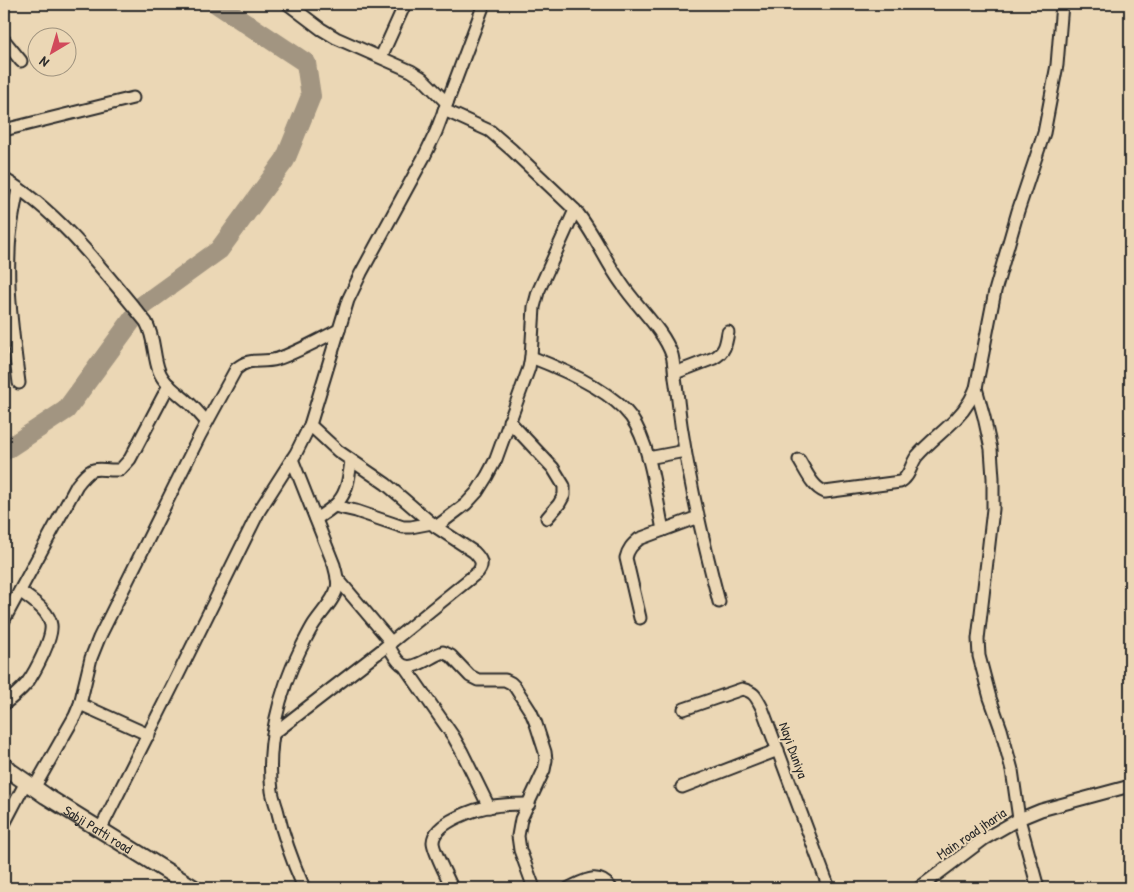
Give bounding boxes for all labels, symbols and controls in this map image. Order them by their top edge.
north arrow [28,28,78,78]
text: N [34,53,52,72]
street label: Nayi Duniya [774,719,813,781]
street label: Sabji Patti road [60,800,137,857]
street label: Main road jharia [932,802,1011,864]

